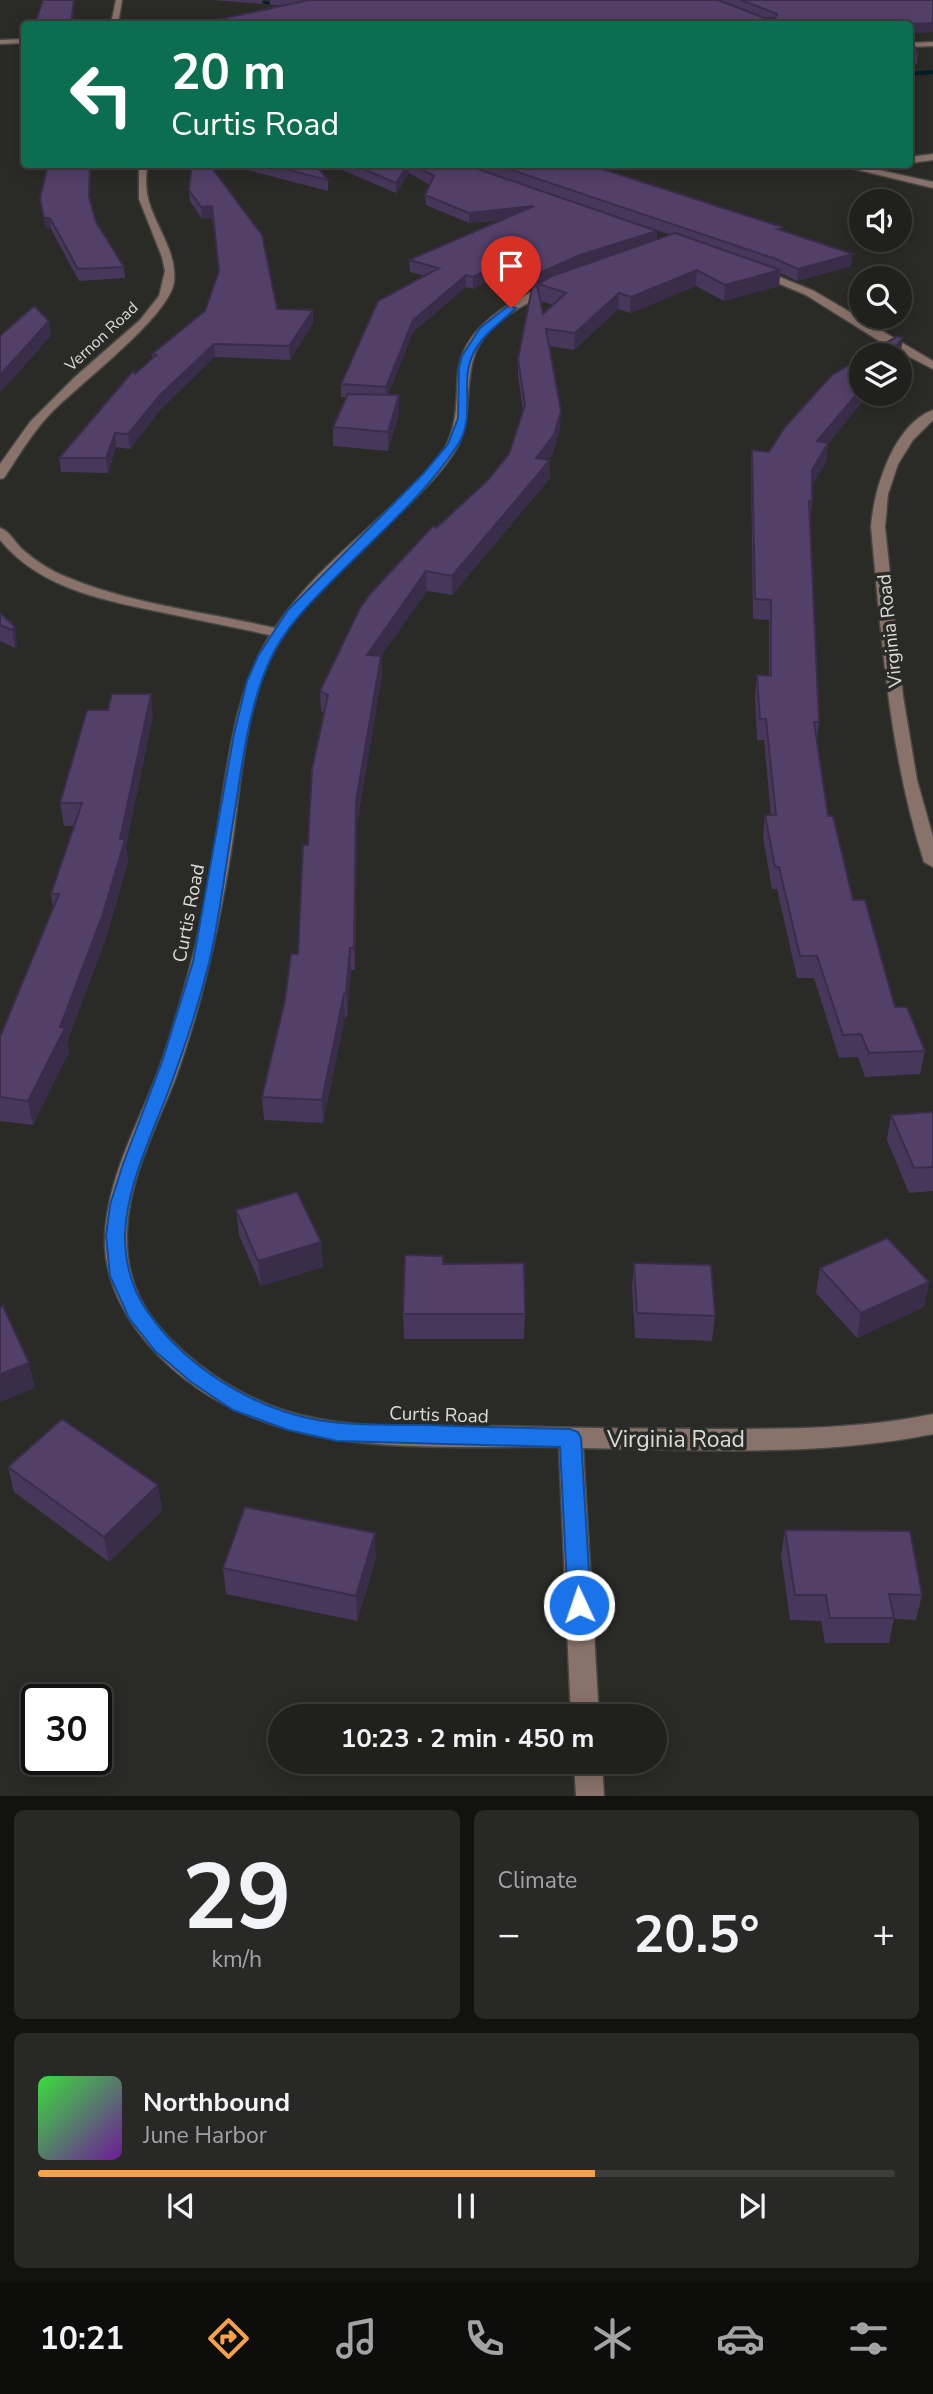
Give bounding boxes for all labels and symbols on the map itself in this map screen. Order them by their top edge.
pin [481,236,541,308]
street label: Vernon Road [60,297,143,377]
street label: Virginia Road [871,573,909,690]
street label: Curtis Road [167,862,211,965]
street label: Curtis Road [389,1400,489,1430]
street label: Virginia Road [606,1424,745,1455]
position arrow [542,1568,616,1642]
speed limit sign: 30 [21,1684,112,1775]

